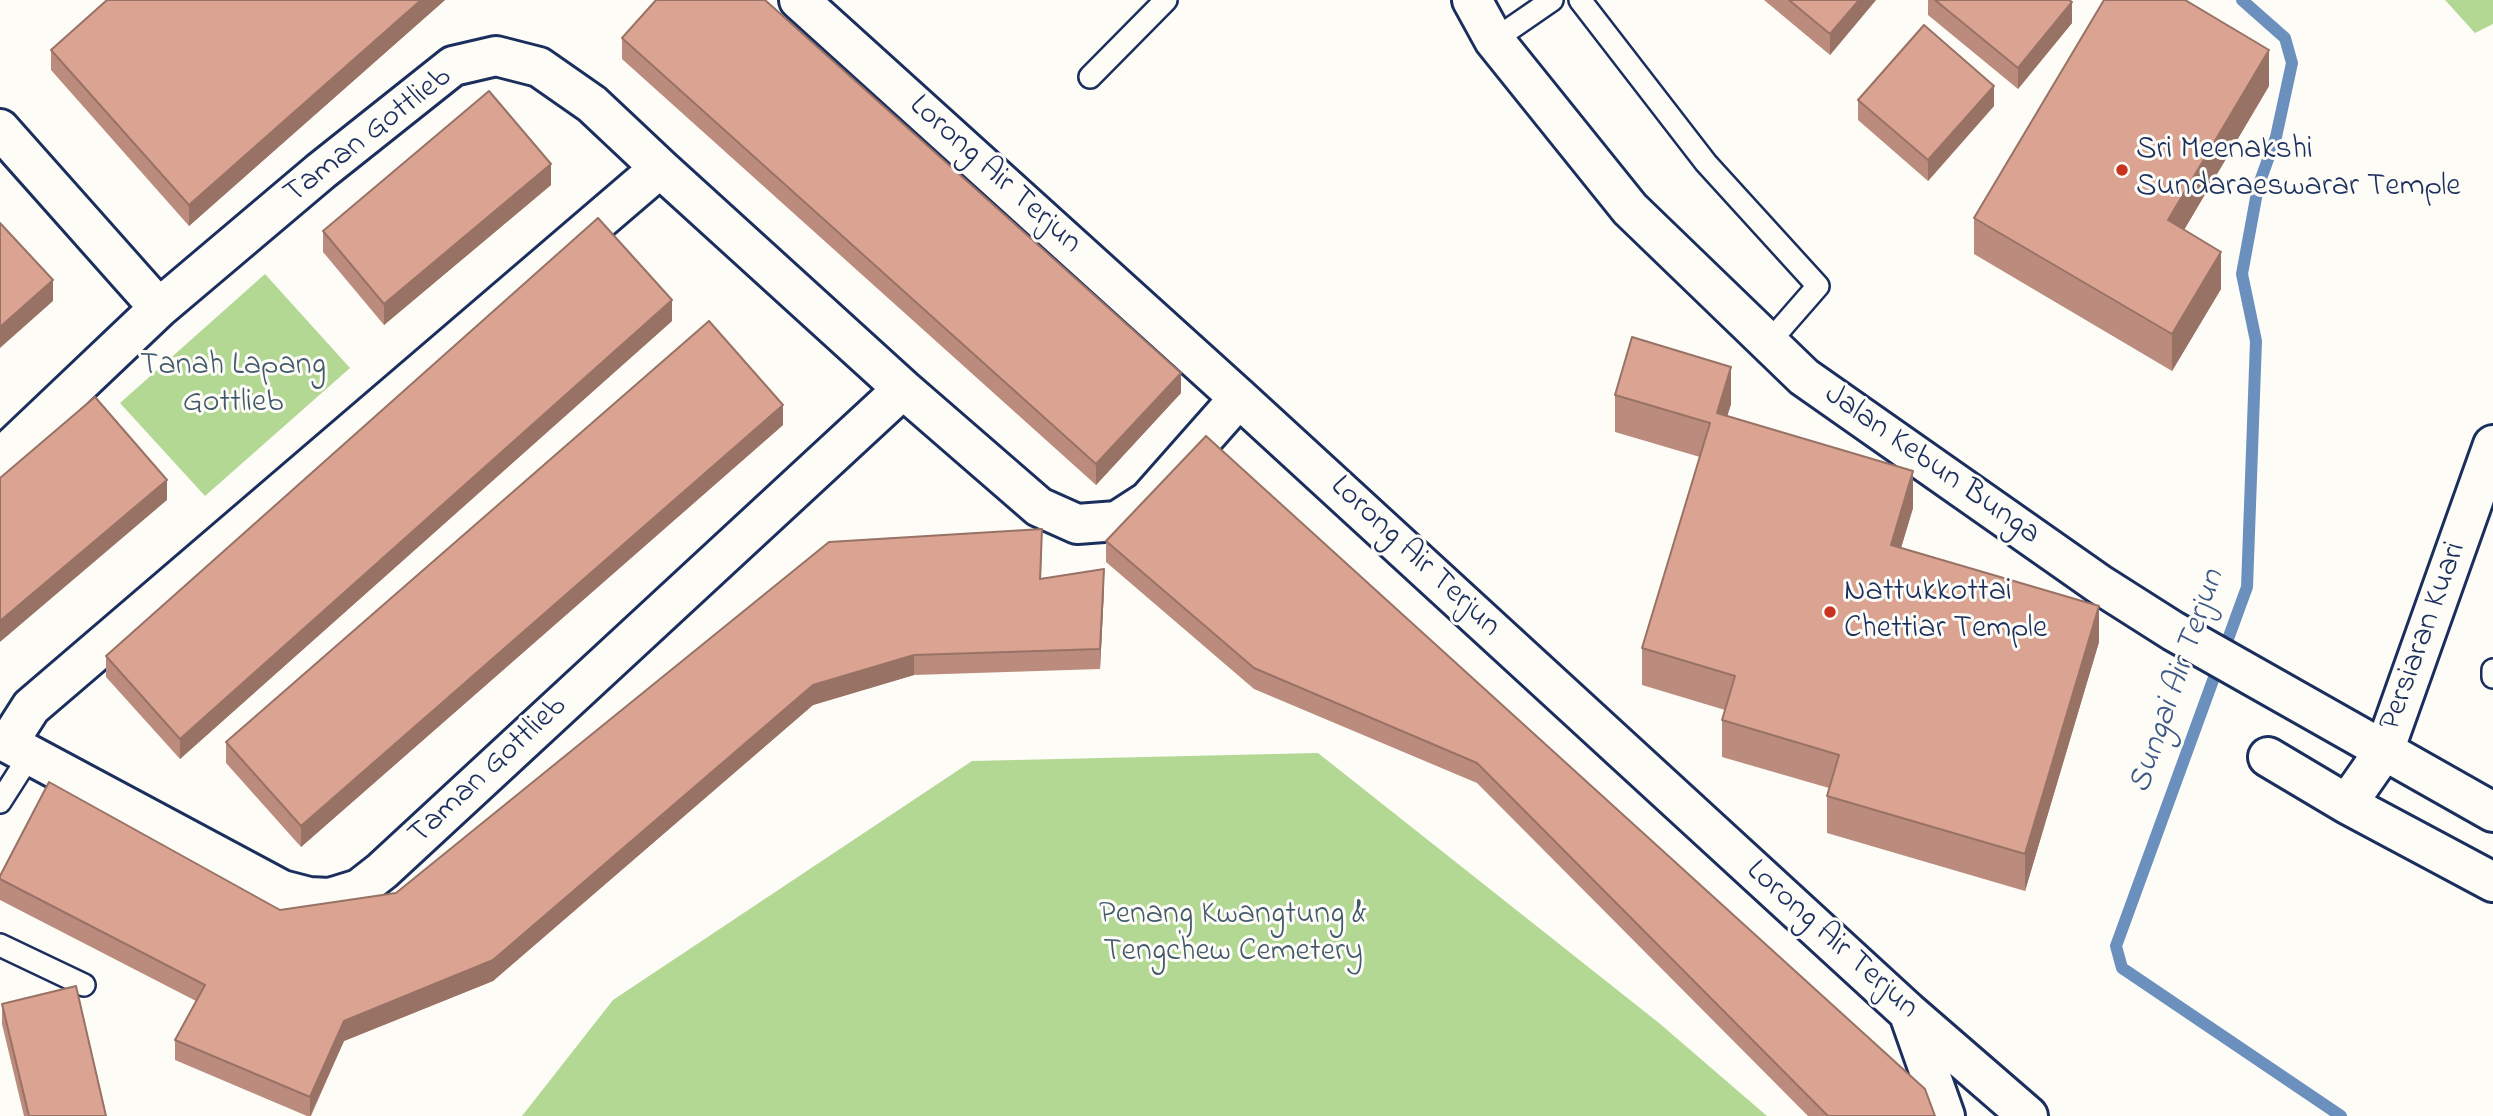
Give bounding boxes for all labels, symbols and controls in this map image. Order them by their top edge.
street label: Taman Gottlieb [278,60,460,214]
street label: Lorong Air Terjun [900,88,1088,264]
place label: Sri Meenakshi Sundaraeswarar Temple [2136,133,2461,208]
marker: Sri Meenakshi Sundaraeswarar Temple [2114,162,2130,178]
park label: Tanah Lapang Gottlieb [140,349,326,424]
street label: Jalan Kebun Bunga [1815,377,2047,555]
street label: Lorong Air Terjun [1321,469,1507,647]
street label: Persiaran Kuari [2373,537,2477,737]
water label: Sungai Air Terjun [2122,565,2236,799]
place label: Nattukkottai Chettiar Temple [1844,575,2047,650]
marker: Nattukkottai Chettiar Temple [1822,604,1838,620]
street label: Taman Gottlieb [402,689,576,855]
street label: Lorong Air Terjun [1737,853,1925,1029]
park label: Penang Kwangtung & Tengchew Cemetery [1099,898,1367,973]

